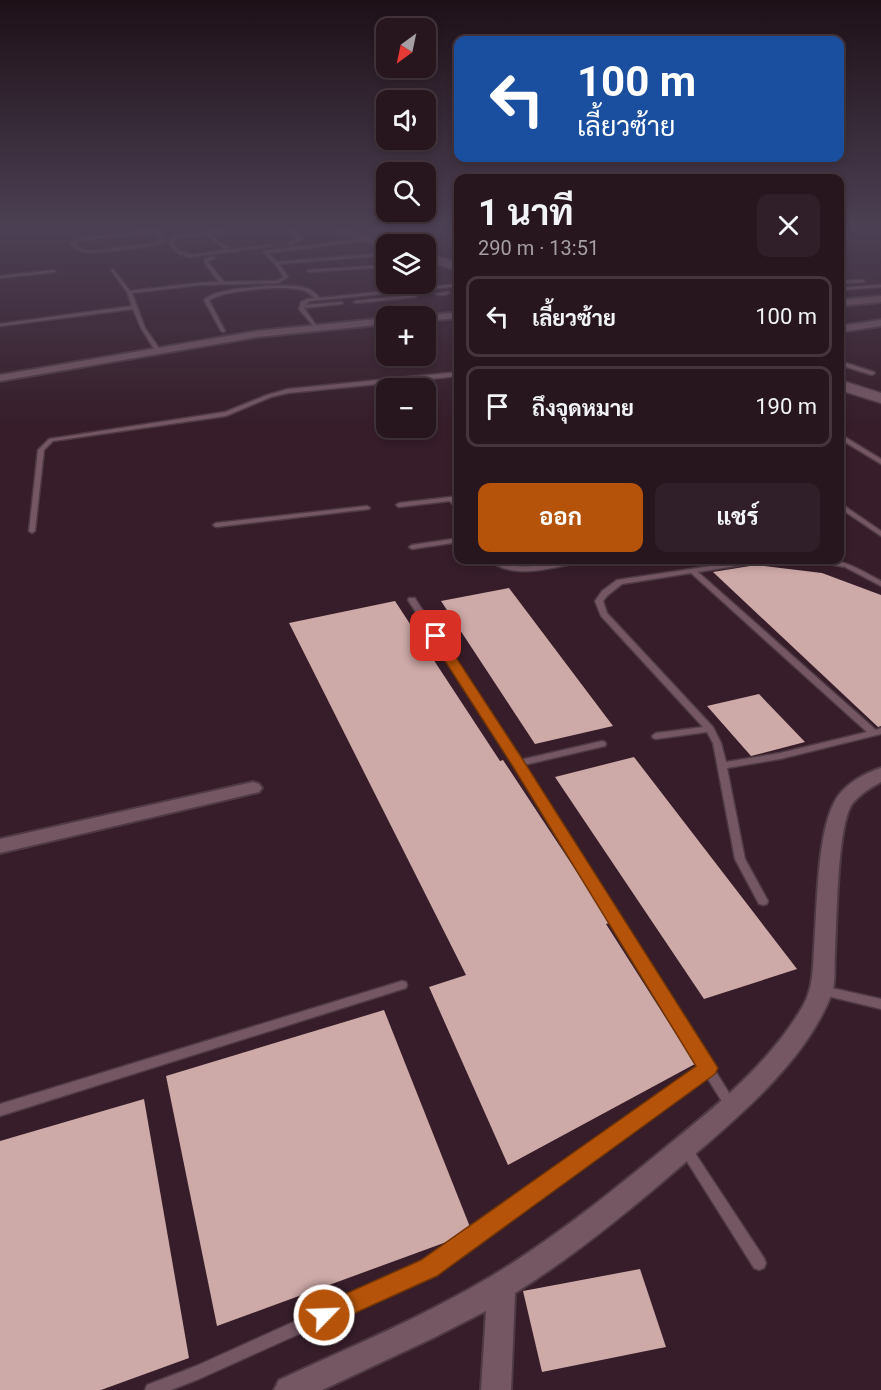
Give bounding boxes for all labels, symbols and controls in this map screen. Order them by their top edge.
north arrow [376,18,436,78]
map controls [376,18,436,438]
text: 100 m [577,57,696,106]
icon: left [478,60,556,138]
button: sound [376,90,436,150]
text: เลี้ยวซ้าย [577,111,675,143]
button: search [376,162,436,222]
text: 1 นาที [478,192,574,234]
button: close [757,194,820,257]
button: layers [376,234,436,294]
text: 290 m · 13:51 [478,236,599,260]
icon: left [481,300,514,333]
text: 100 m [755,304,817,329]
button: + [376,306,436,366]
text: เลี้ยวซ้าย [532,306,616,331]
button: − [376,378,436,438]
icon: arrive [481,390,514,423]
text: 190 m [755,394,817,419]
text: ถึงจุดหมาย [532,396,634,421]
button: ออก [478,483,643,552]
button: แชร์ [655,483,820,552]
pin [410,610,461,661]
icon: arrive [419,619,452,652]
position arrow [292,1283,356,1347]

